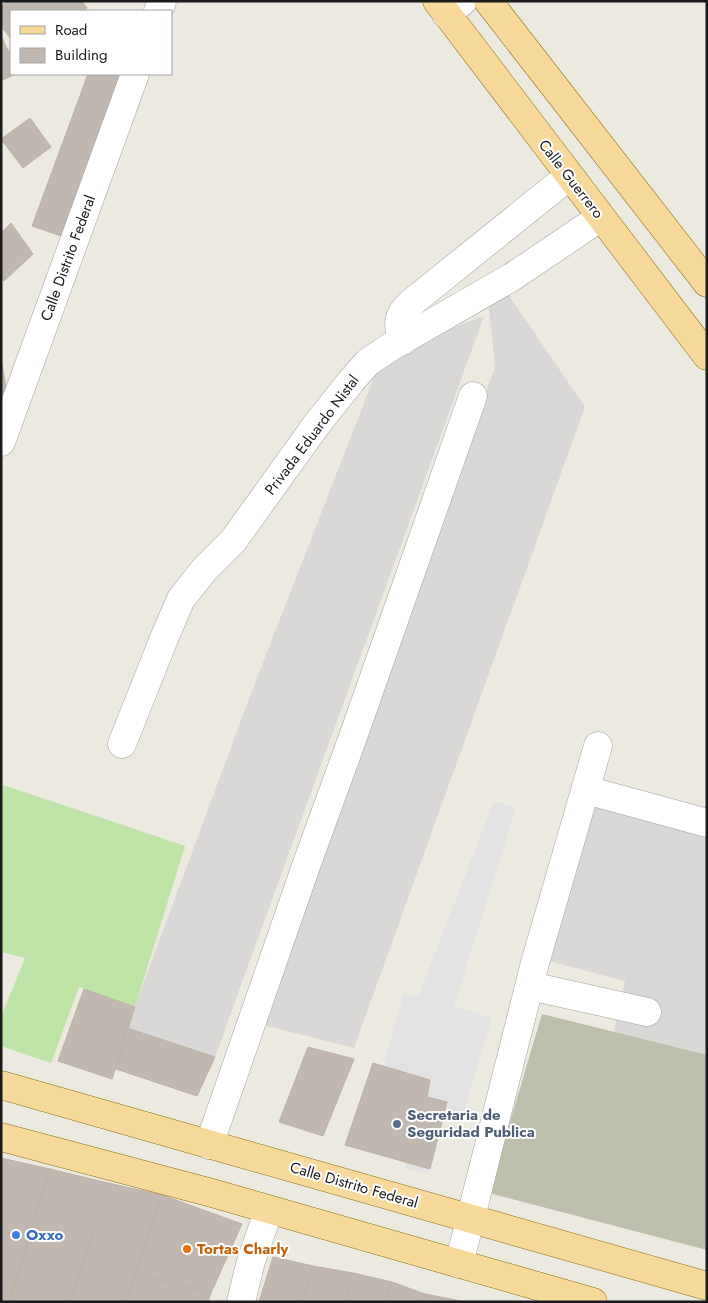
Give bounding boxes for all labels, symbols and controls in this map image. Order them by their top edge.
legend [10,10,172,75]
text: Road [55,19,87,41]
text: Building [55,44,107,66]
street label: Calle Guerrero [533,135,609,223]
street label: Calle Distrito Federal [35,192,101,324]
street label: Privada Eduardo Nistal [260,370,364,500]
place label: Secretaria de Seguridad Publica [407,1104,535,1143]
marker: Secretaria de Seguridad Publica [391,1118,403,1130]
street label: Calle Distrito Federal [287,1156,421,1214]
place label: Oxxo [26,1224,64,1246]
marker: Oxxo [10,1229,22,1241]
place label: Tortas Charly [197,1238,288,1260]
marker: Tortas Charly [181,1243,193,1255]

